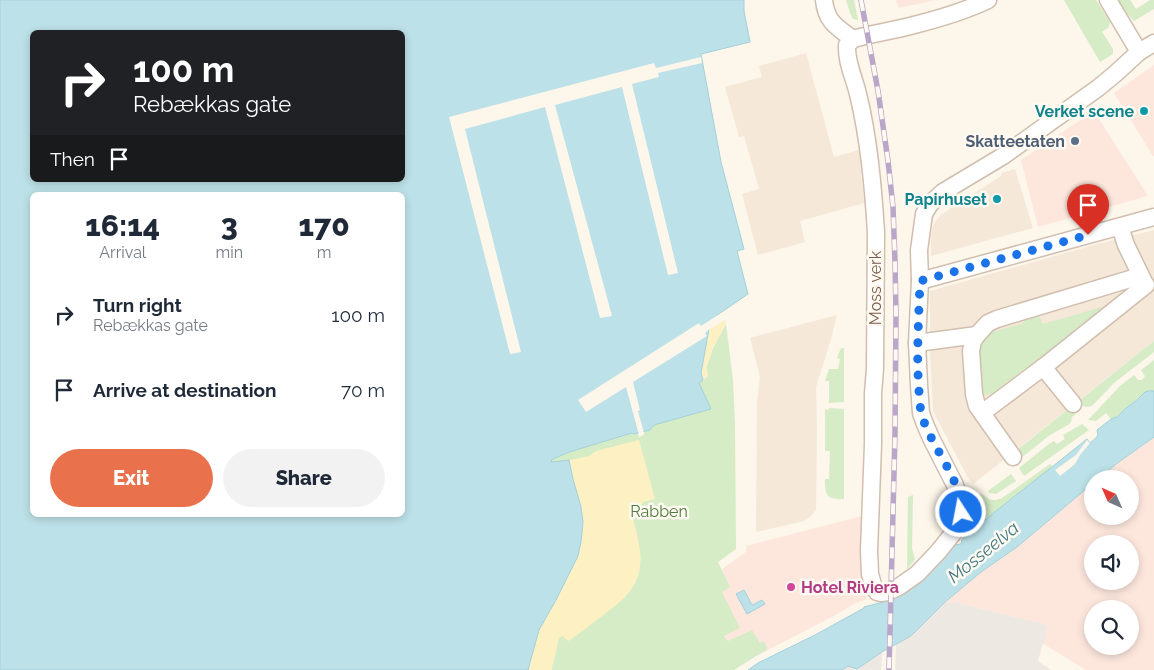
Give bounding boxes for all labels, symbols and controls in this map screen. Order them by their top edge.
text: 100 m [133,49,234,90]
icon: right [50,50,115,115]
text: Rebækkas gate [133,91,291,117]
place label: Verket scene [1035,102,1134,121]
marker: Verket scene [1138,105,1150,117]
place label: Skatteetaten [966,132,1065,151]
marker: Skatteetaten [1069,135,1081,147]
icon: arrive [105,145,133,173]
text: Then [50,148,95,170]
pin [1067,184,1109,235]
place label: Papirhuset [904,190,987,209]
icon: arrive [1074,191,1102,219]
marker: Papirhuset [991,193,1003,205]
text: 16:14 [85,208,160,243]
text: 3 [221,208,238,243]
text: 170 [298,208,350,243]
text: Arrival [99,243,146,262]
text: min [216,243,243,262]
text: m [317,243,331,262]
street label: Moss verk [866,250,885,325]
text: Turn right [93,294,182,316]
icon: right [50,301,78,329]
text: 100 m [331,304,385,326]
text: Rebækkas gate [93,316,208,335]
icon: arrive [50,376,78,404]
text: Arrive at destination [93,379,277,401]
text: 70 m [341,379,385,401]
button: Exit [50,449,213,507]
button: Share [223,449,385,507]
north arrow [1084,470,1139,525]
map controls [1084,470,1139,655]
position arrow [934,485,986,537]
park label: Rabben [630,502,688,521]
water label: Mosseelva [943,517,1023,587]
button: sound [1084,535,1139,590]
place label: Hotel Riviera [801,578,899,597]
marker: Hotel Riviera [785,581,797,593]
button: search [1084,600,1139,655]

